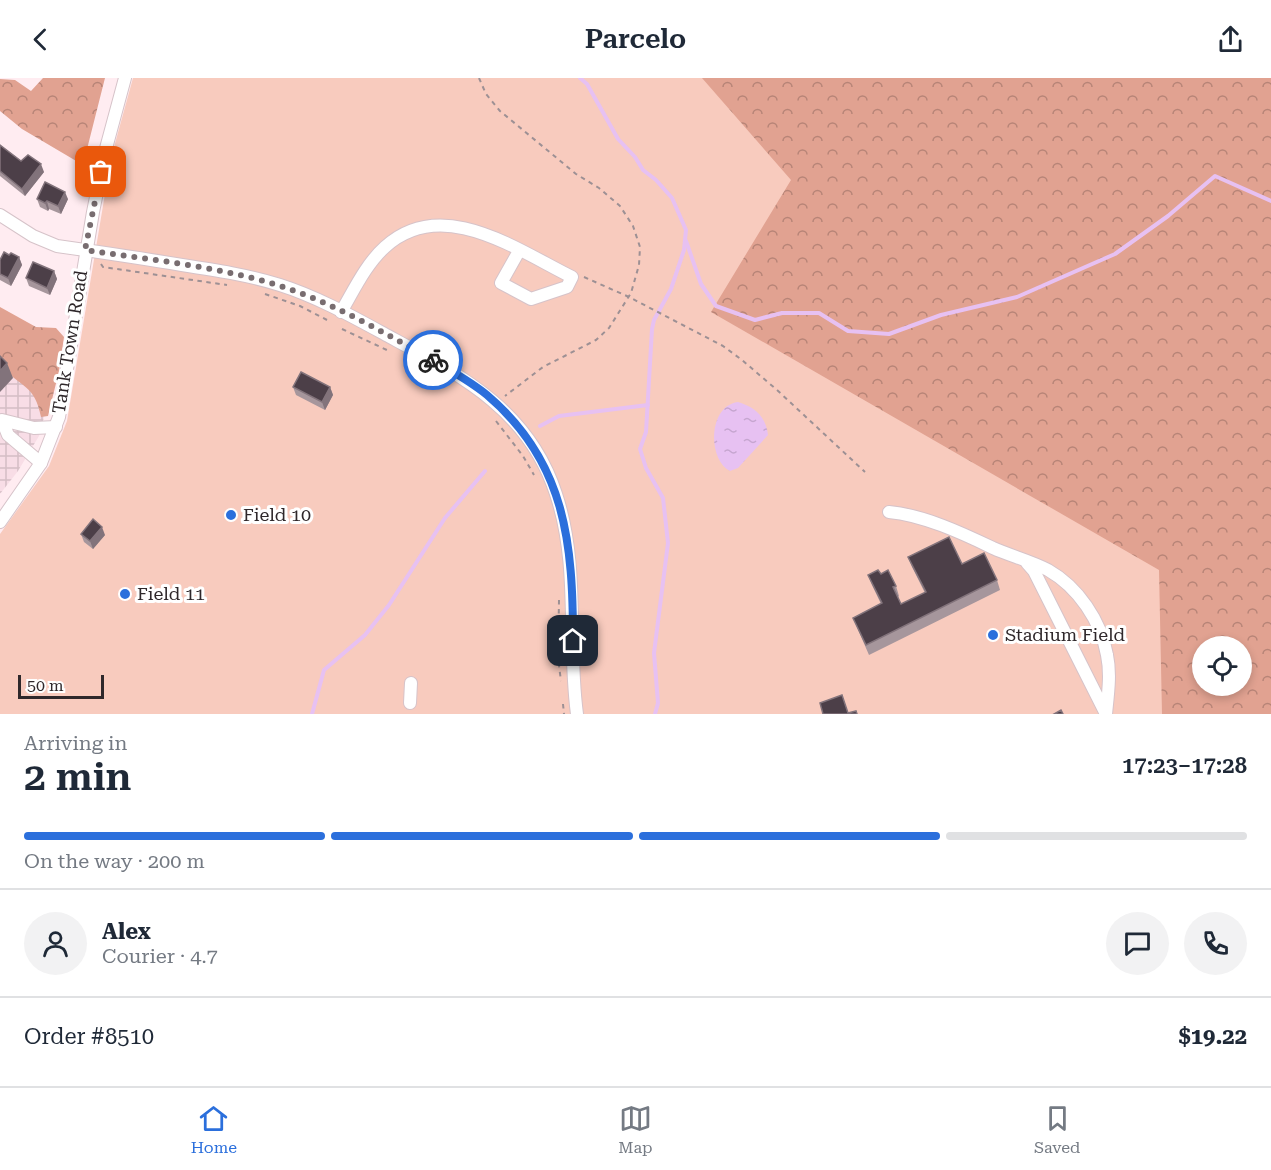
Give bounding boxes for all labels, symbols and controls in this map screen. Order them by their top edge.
icon: back [24,23,57,56]
text: Parcelo [585,23,686,55]
icon: share [1214,23,1247,56]
pin [75,146,126,197]
icon: bag [84,155,117,188]
street label: Tank Town Road [48,268,91,415]
courier [403,330,463,390]
icon: bike [417,344,450,377]
place label: Field 10 [243,504,311,525]
marker: Field 10 [224,508,238,522]
place label: Field 11 [137,583,205,604]
marker: Field 11 [118,587,132,601]
pin [547,615,598,666]
icon: home [556,624,589,657]
place label: Stadium Field [1005,624,1126,645]
marker: Stadium Field [986,628,1000,642]
map controls [1192,636,1252,696]
button: locate [1192,636,1252,696]
scale bar [18,672,104,700]
text: 50 m [27,676,64,695]
text: Arriving in [24,731,127,755]
text: 17:23–17:28 [1122,753,1247,778]
text: 2 min [24,754,131,800]
text: On the way · 200 m [24,849,205,873]
button: person [24,912,87,975]
button: chat [1106,912,1169,975]
button: phone [1184,912,1247,975]
text: Alex [102,919,151,944]
text: Courier · 4.7 [102,944,218,968]
text: Order #8510 [24,1024,154,1049]
text: $19.22 [1178,1024,1247,1049]
tab: Home [191,1102,237,1157]
tab: Map [618,1102,653,1157]
tab: Saved [1034,1102,1080,1157]

